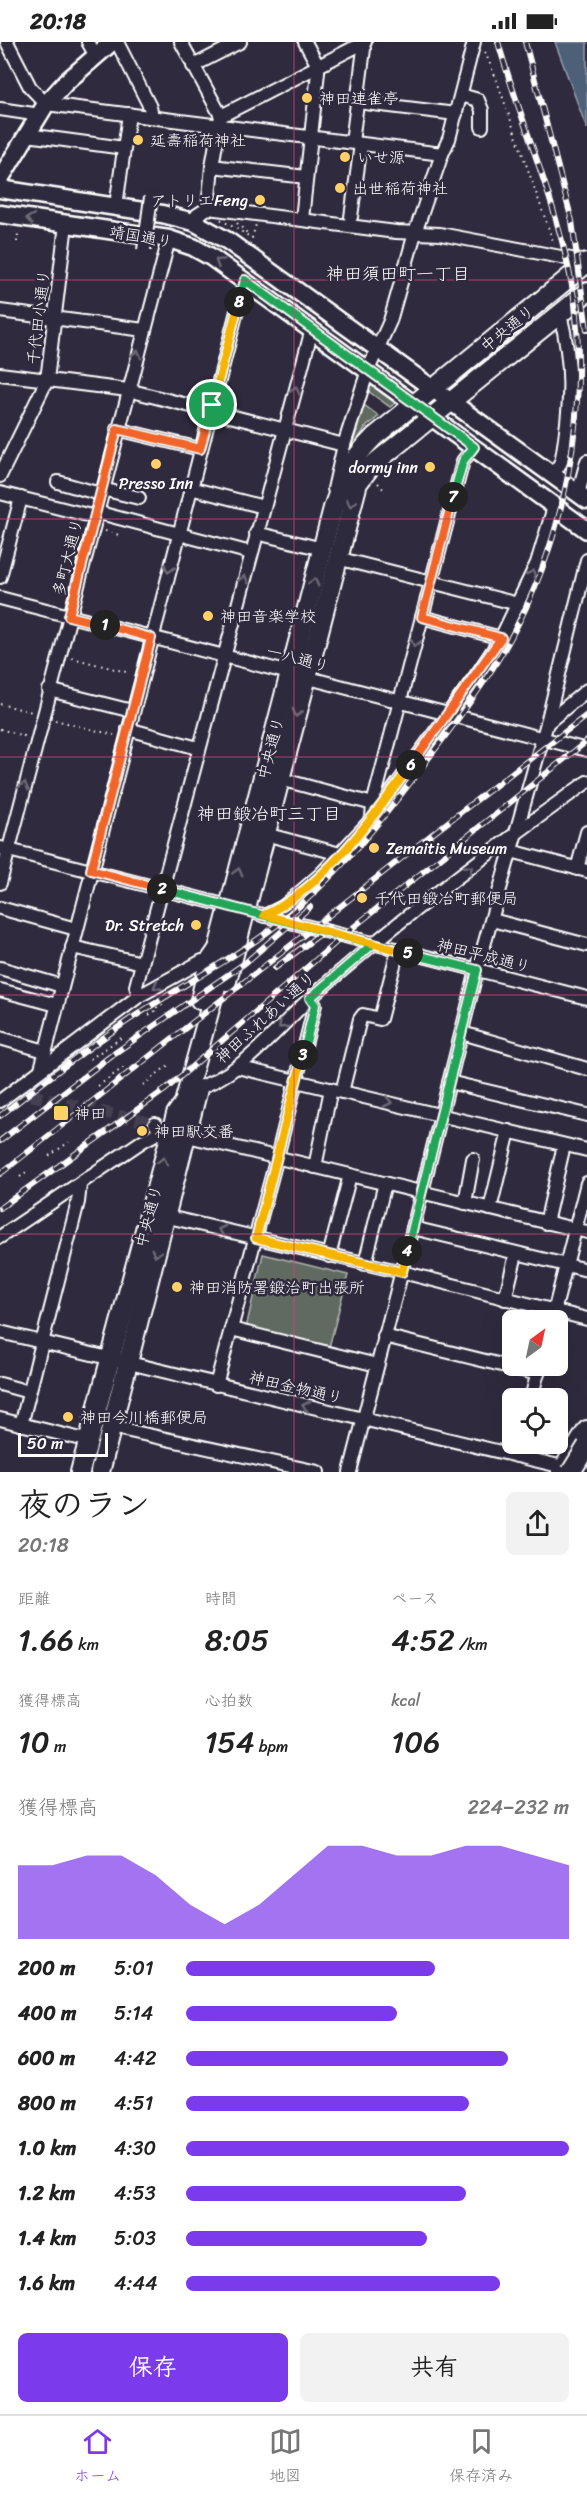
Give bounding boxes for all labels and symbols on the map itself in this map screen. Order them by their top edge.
place label: 神田連雀亭 [319,84,399,113]
marker: 神田連雀亭 [300,91,314,105]
place label: 延壽稲荷神社 [150,126,246,155]
marker: 延壽稲荷神社 [131,133,145,147]
place label: いせ源 [357,143,405,172]
marker: いせ源 [338,150,352,164]
place label: 出世稲荷神社 [352,174,448,203]
marker: 出世稲荷神社 [333,181,347,195]
place label: アトリエFeng [150,186,248,215]
marker: アトリエFeng [253,193,267,207]
one-way arrow [26,213,35,225]
street label: 靖国通り [107,217,175,256]
one-way arrow [214,258,225,269]
district label: 神田須田町一丁目 [326,258,470,290]
street label: 千代田小通り [18,268,59,366]
pin: 8 [224,287,254,317]
street label: 中央通り [473,297,541,360]
one-way arrow [130,349,143,359]
pin [186,379,237,430]
one-way arrow [287,386,300,396]
place label: dormy inn [348,453,418,482]
marker: Presso Inn [149,457,163,471]
marker: dormy inn [423,460,437,474]
place label: Presso Inn [119,469,194,498]
pin: 7 [438,482,468,512]
one-way arrow [346,498,359,508]
street label: 多町大通り [44,515,91,599]
one-way arrow [163,564,176,574]
one-way arrow [524,570,536,581]
one-way arrow [237,574,249,584]
one-way arrow [307,577,319,587]
place label: 神田音楽学校 [220,602,316,631]
marker: 神田音楽学校 [201,609,215,623]
pin: 1 [90,610,120,640]
street label: 一八通り [263,636,333,681]
one-way arrow [410,638,423,648]
one-way arrow [292,707,305,717]
street label: 中央通り [248,713,293,783]
pin: 6 [396,750,426,780]
one-way arrow [17,781,30,791]
district label: 神田鍛冶町三丁目 [197,798,341,830]
place label: Zemaitis Museum [386,834,507,863]
marker: Zemaitis Museum [367,841,381,855]
one-way arrow [462,866,473,877]
one-way arrow [231,867,243,878]
pin: 2 [147,874,177,904]
place label: 千代田鍛冶町郵便局 [374,884,518,913]
marker: 千代田鍛冶町郵便局 [355,891,369,905]
place label: Dr. Stretch [105,911,184,940]
marker: Dr. Stretch [189,918,203,932]
street label: 神田平成通り [434,930,534,981]
pin: 5 [393,938,423,968]
street label: 神田ふれあい通り [208,964,323,1071]
one-way arrow [153,978,163,990]
one-way arrow [279,1018,289,1029]
pin: 3 [288,1040,318,1070]
one-way arrow [383,1095,393,1108]
place label: 神田 [74,1099,106,1128]
marker: 神田 [52,1104,70,1122]
place label: 神田駅交番 [154,1117,234,1146]
marker: 神田駅交番 [135,1124,149,1138]
one-way arrow [156,1156,168,1167]
street label: 中央通り [126,1181,171,1251]
one-way arrow [217,1225,227,1238]
pin: 4 [392,1236,422,1266]
one-way arrow [151,1248,164,1258]
place label: 神田消防署鍛治町出張所 [189,1273,365,1302]
marker: 神田消防署鍛治町出張所 [170,1280,184,1294]
north arrow [502,1310,568,1376]
street label: 神田金物通り [246,1363,346,1412]
one-way arrow [301,1401,311,1414]
place label: 神田今川橋郵便局 [80,1403,208,1432]
marker: 神田今川橋郵便局 [61,1410,75,1424]
scale bar [18,1430,108,1458]

